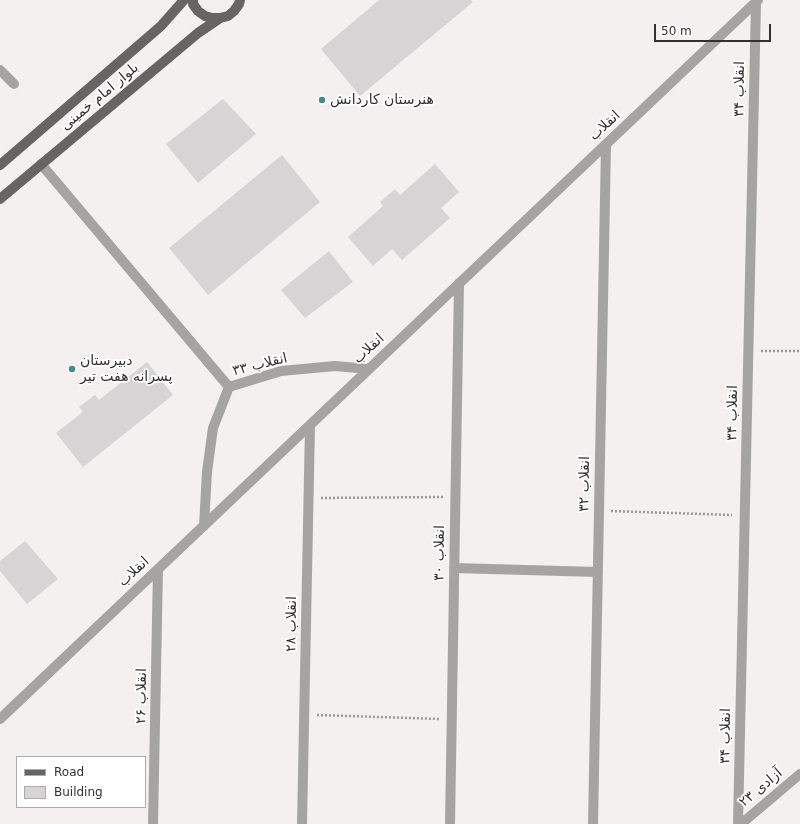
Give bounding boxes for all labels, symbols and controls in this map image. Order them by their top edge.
scale bar [656,16,773,42]
text: 50 m [661,24,692,38]
street label: بلوار امام خمینی [58,60,142,134]
street label: انقلاب ۳۴ [731,61,749,117]
place label: هنرستان کاردانش [330,92,434,108]
marker: هنرستان کاردانش [317,95,327,105]
street label: انقلاب [586,107,624,145]
street label: انقلاب [350,330,388,368]
street label: انقلاب ۳۳ [231,350,289,380]
place label: دبیرستان پسرانه هفت تیر [80,353,172,386]
marker: دبیرستان پسرانه هفت تیر [67,364,77,374]
street label: انقلاب ۳۴ [724,385,742,441]
street label: انقلاب ۳۲ [576,456,594,512]
street label: انقلاب ۳۰ [431,525,449,581]
street label: انقلاب [115,553,153,591]
street label: انقلاب ۲۸ [283,596,301,652]
street label: انقلاب ۲۶ [133,668,151,724]
street label: انقلاب ۳۴ [717,708,735,764]
legend [16,756,146,808]
text: Road [54,765,84,779]
street label: آزادی ۲۳ [736,765,786,811]
text: Building [54,785,103,799]

